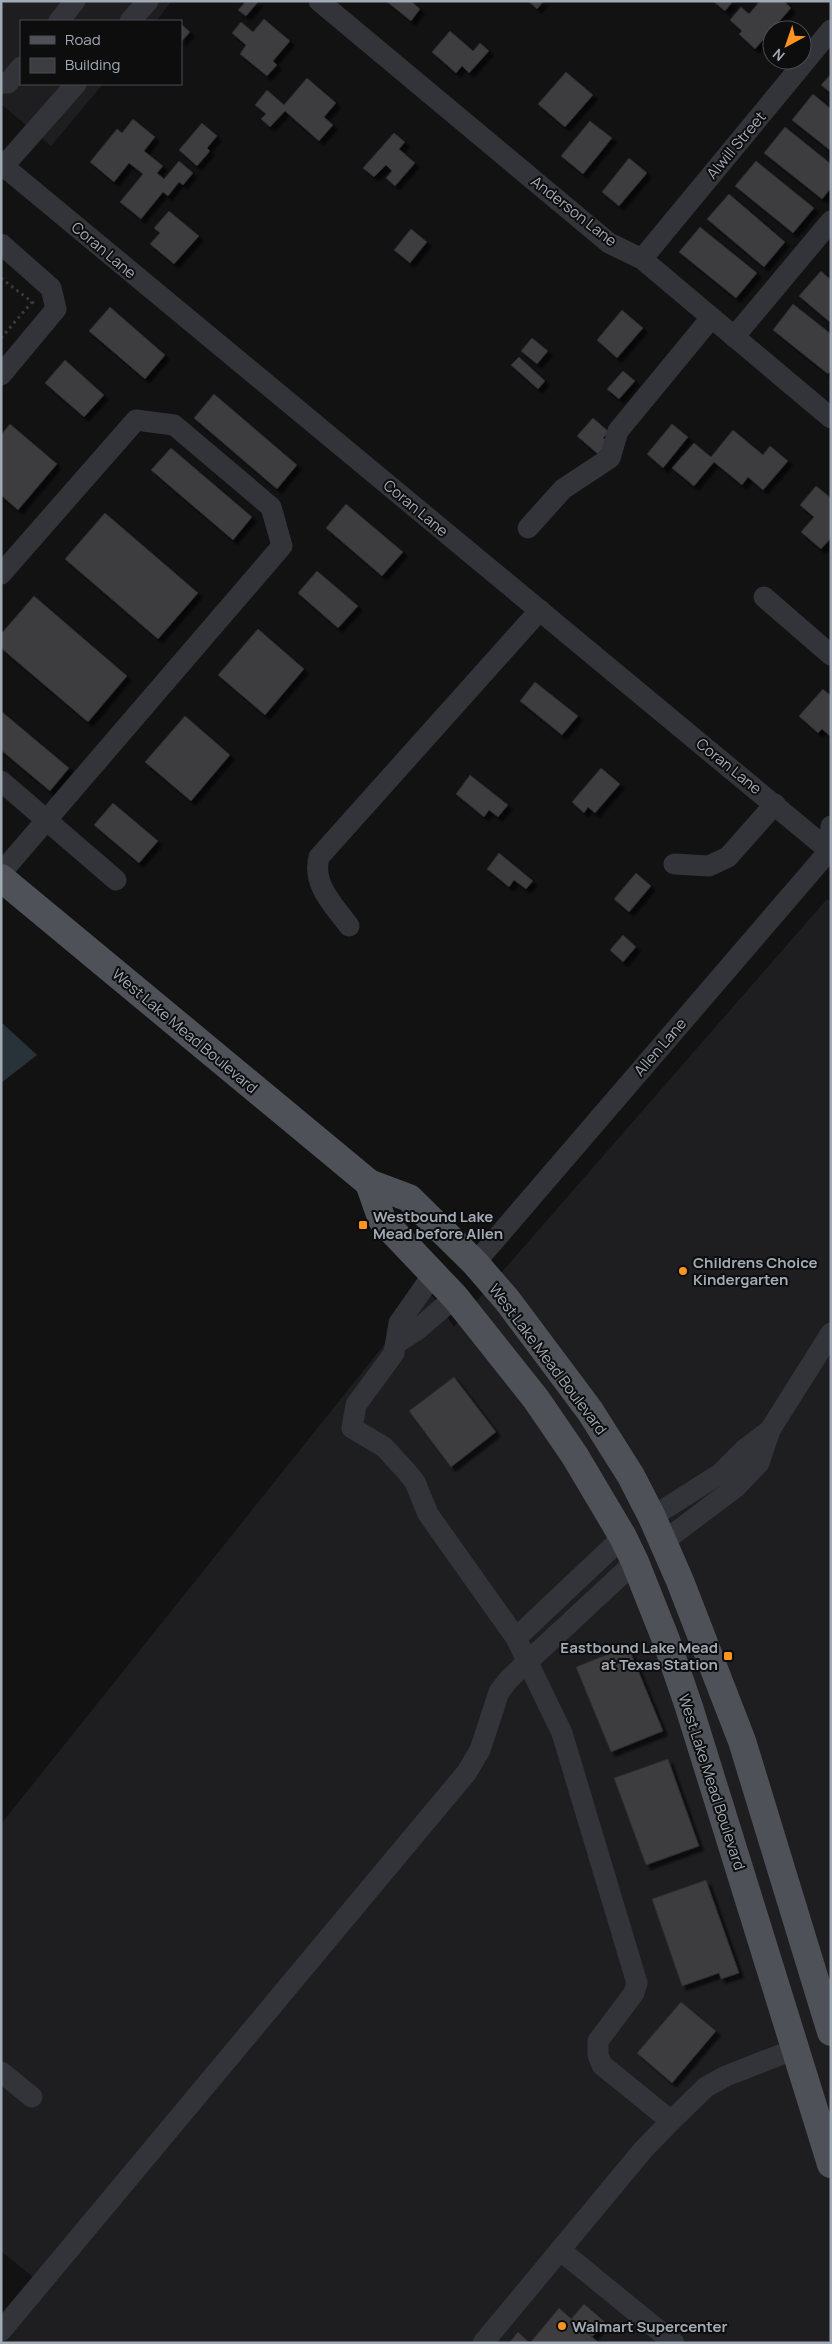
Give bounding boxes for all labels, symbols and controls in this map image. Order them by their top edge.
legend [20,20,182,85]
north arrow [762,20,812,70]
text: Road [65,29,101,50]
text: N [768,45,788,66]
text: Building [65,54,120,75]
street label: Alwill Street [702,107,770,183]
street label: Anderson Lane [527,171,621,251]
street label: Coran Lane [67,217,141,283]
street label: Coran Lane [379,475,453,541]
street label: Coran Lane [692,733,766,799]
street label: West Lake Mead Boulevard [108,964,262,1098]
street label: Allen Lane [629,1013,691,1081]
place label: Westbound Lake Mead before Allen [373,1206,503,1244]
marker: Westbound Lake Mead before Allen [357,1219,369,1231]
place label: Childrens Choice Kindergarten [693,1252,818,1290]
marker: Childrens Choice Kindergarten [677,1265,689,1277]
street label: West Lake Mead Boulevard [484,1279,612,1439]
place label: Eastbound Lake Mead at Texas Station [560,1637,718,1675]
marker: Eastbound Lake Mead at Texas Station [722,1650,734,1662]
street label: West Lake Mead Boulevard [674,1691,750,1873]
place label: Walmart Supercenter [572,2316,727,2337]
marker: Walmart Supercenter [556,2320,568,2332]

